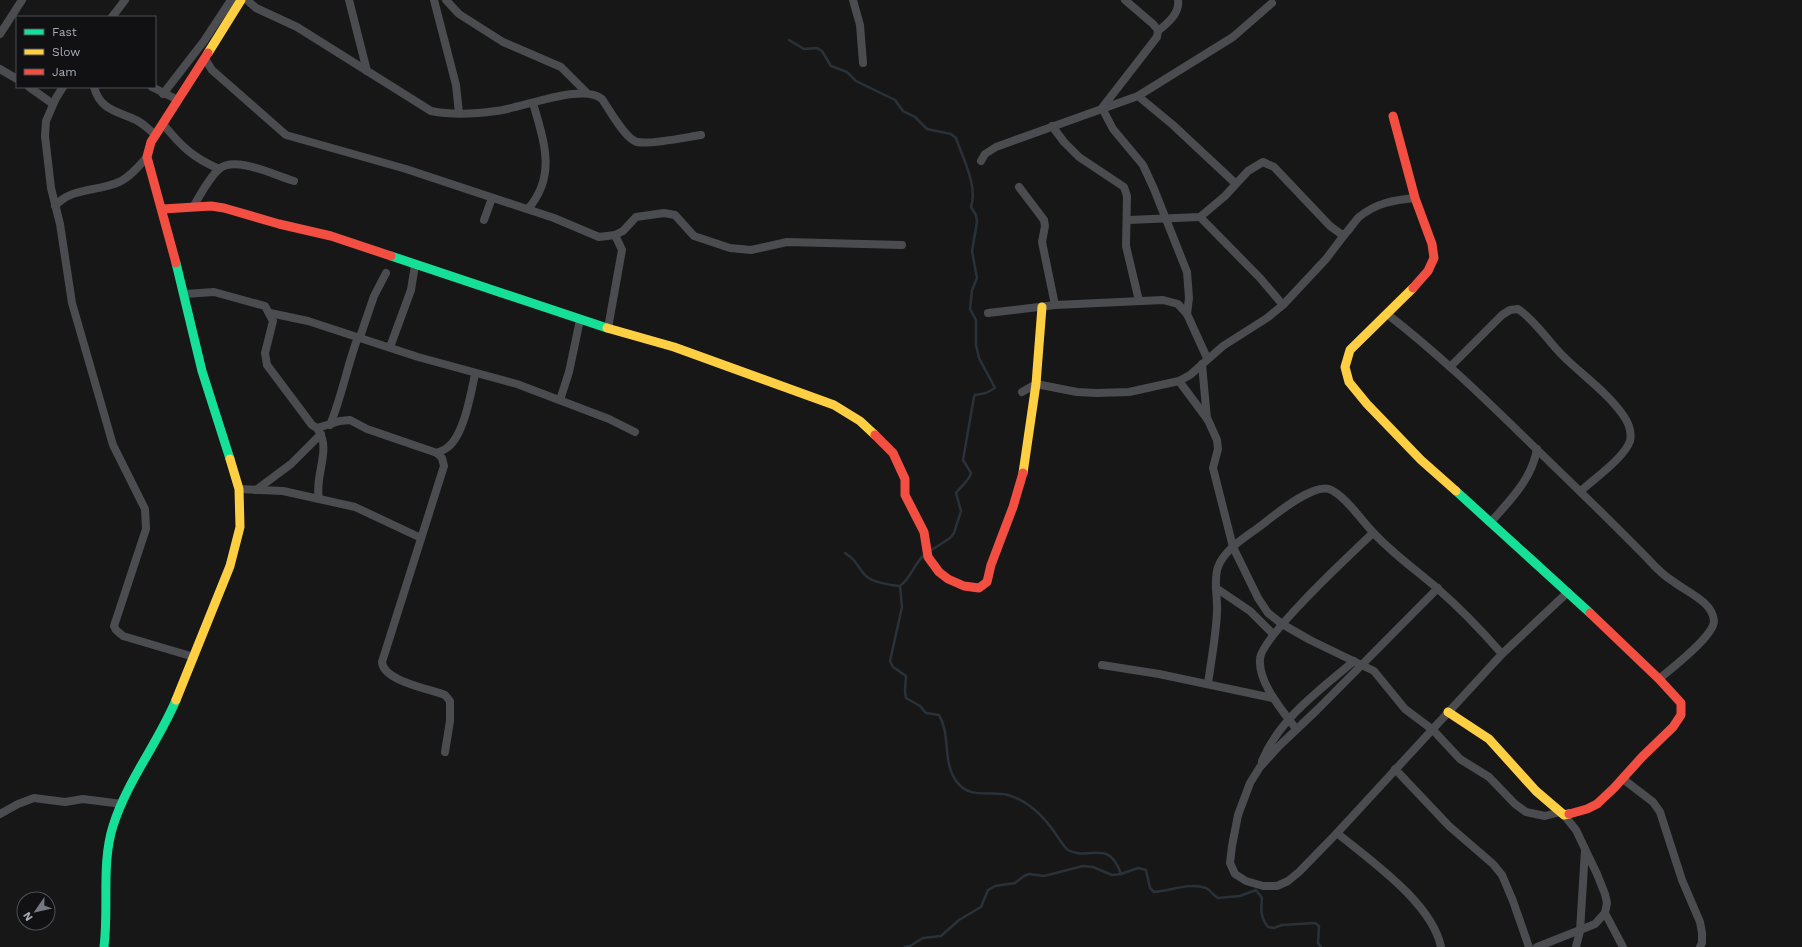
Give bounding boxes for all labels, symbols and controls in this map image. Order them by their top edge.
legend [16,16,156,88]
text: Fast [52,25,77,39]
text: Slow [52,45,80,59]
text: Jam [52,65,77,79]
north arrow [16,891,56,931]
text: N [20,909,36,923]

